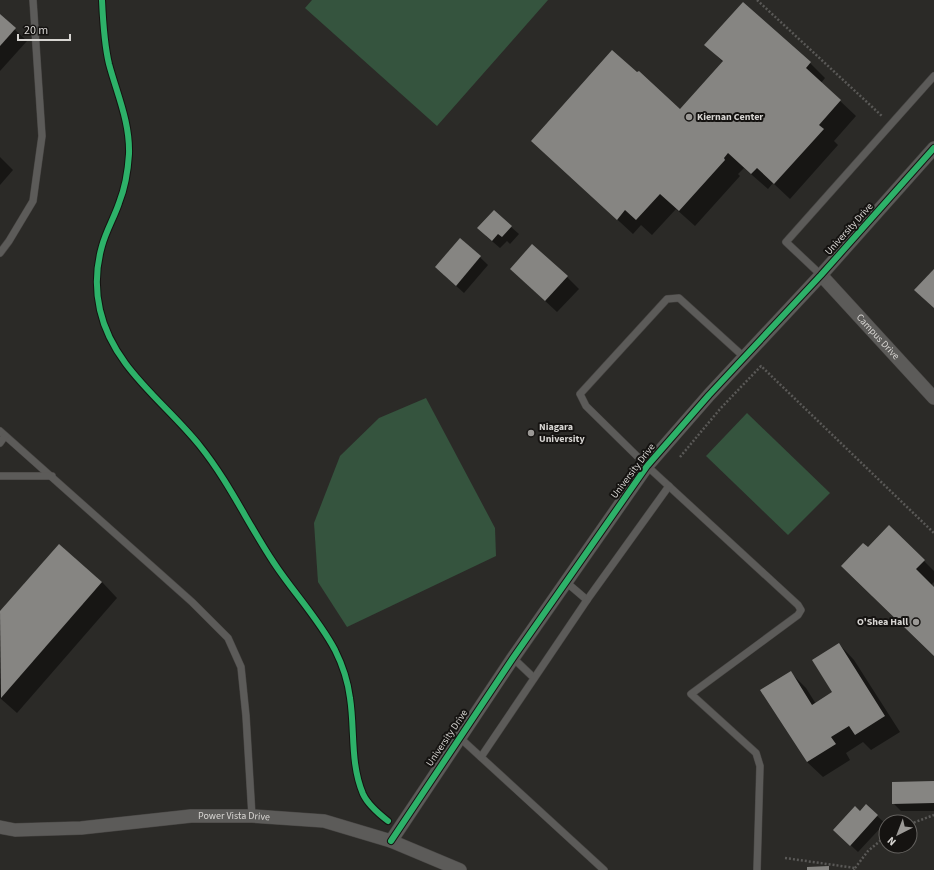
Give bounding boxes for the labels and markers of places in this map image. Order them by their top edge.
place label: Kiernan Center [697,110,763,124]
marker: Kiernan Center [684,112,694,122]
place label: Niagara University [539,420,585,446]
marker: Niagara University [526,428,536,438]
place label: O'Shea Hall [857,615,908,629]
marker: O'Shea Hall [911,617,921,627]

